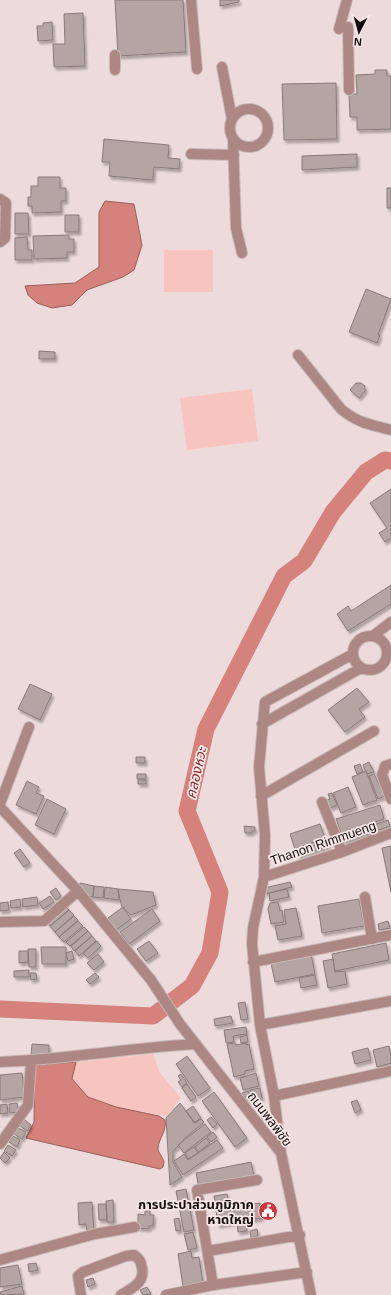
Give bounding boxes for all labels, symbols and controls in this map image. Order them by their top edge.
north arrow [339,12,379,52]
text: N [353,36,363,48]
water label: คลองหวะ [182,745,210,800]
street label: Thanon Rimmueng [268,818,378,868]
street label: ถนนพลพิชัย [245,1089,295,1149]
place label: การประปาส่วนภูมิภาค หาดใหญ่ [138,1197,254,1227]
public building icon: การประปาส่วนภูมิภาค หาดใหญ่ [257,1200,279,1222]

